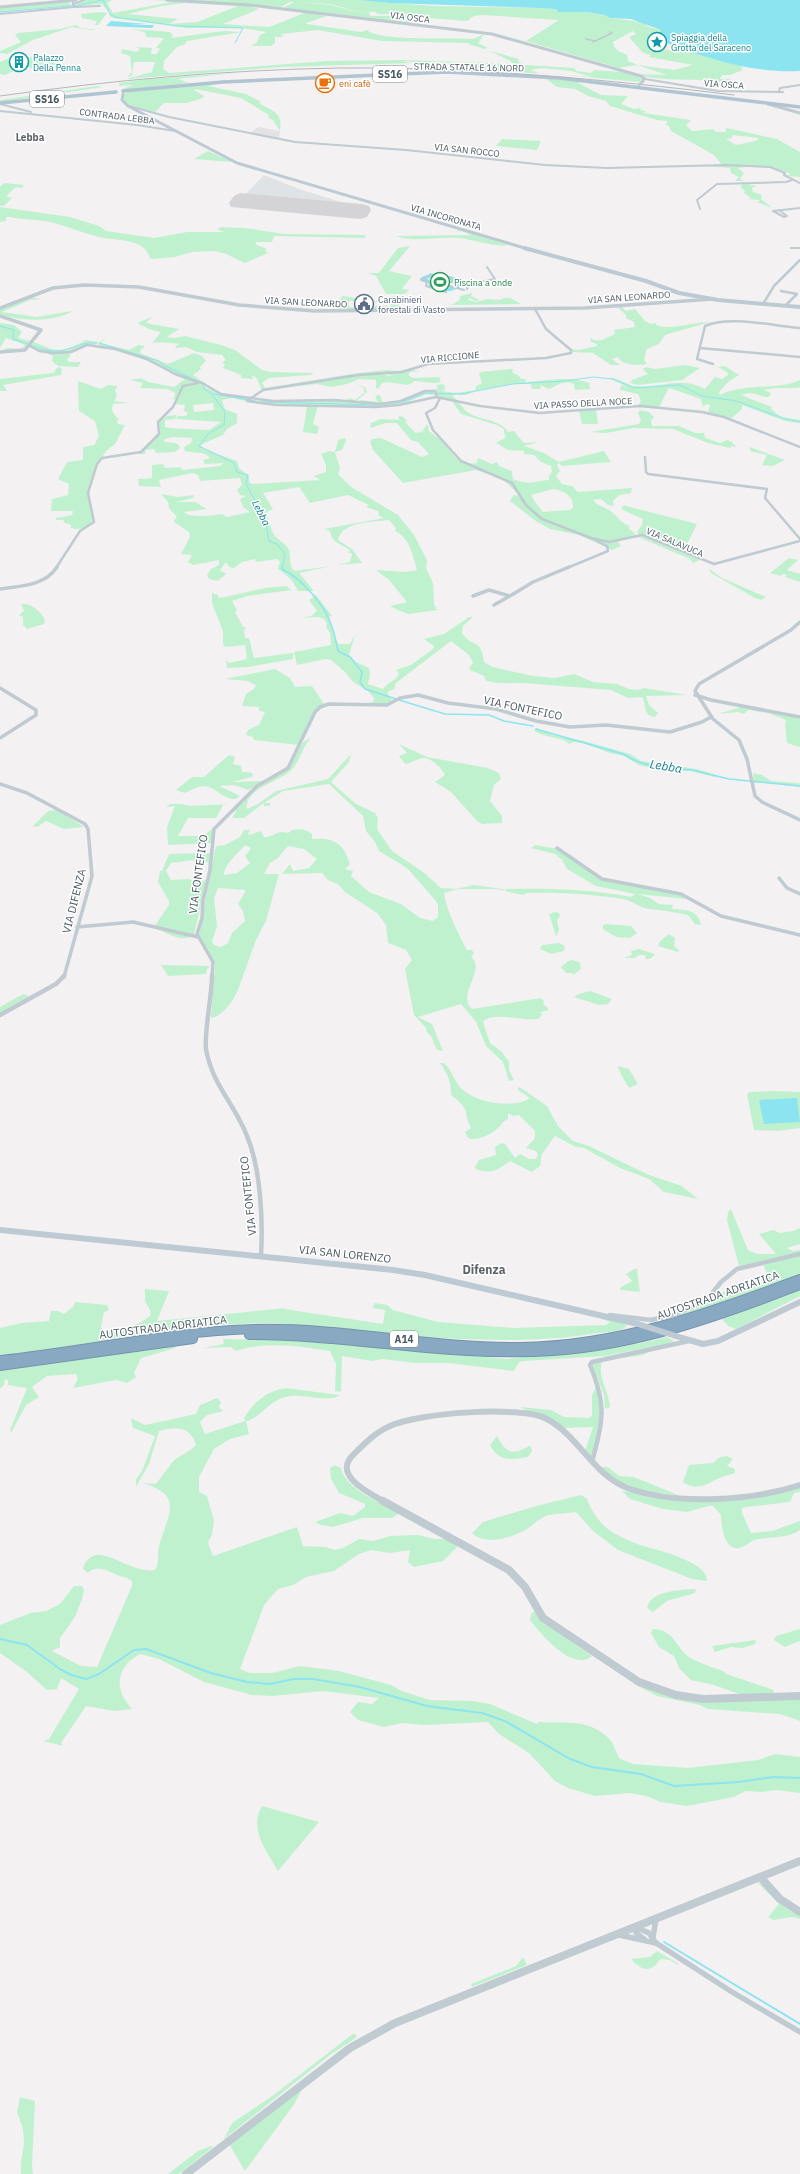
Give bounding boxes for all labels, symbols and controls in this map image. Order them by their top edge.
street label: VIA OSCA [390,9,431,25]
place icon: Spiaggia della Grotta del Saraceno [646,31,668,53]
place label: Spiaggia della Grotta del Saraceno [671,32,751,53]
building icon: Palazzo Della Penna [8,51,30,73]
place label: Palazzo Della Penna [33,52,81,73]
street label: STRADA STATALE 16 NORD [414,61,524,73]
road number: SS16 [373,66,407,82]
cafe icon: eni cafè [314,72,336,94]
street label: VIA OSCA [704,77,745,91]
place label: eni cafè [339,78,371,89]
road number: SS16 [30,91,64,107]
street label: CONTRADA LEBBA [79,106,156,126]
district label: Lebba [16,131,45,144]
street label: VIA SAN ROCCO [434,141,500,159]
street label: VIA INCORONATA [410,202,483,232]
sports icon: Piscina a onde [429,271,451,293]
place label: Piscina a onde [454,277,512,288]
street label: VIA SAN LEONARDO [587,289,671,305]
public building icon: Carabinieri forestali di Vasto [353,293,375,315]
street label: VIA SAN LEONARDO [264,294,348,310]
place label: Carabinieri forestali di Vasto [378,294,445,315]
street label: VIA RICCIONE [420,349,480,365]
street label: VIA PASSO DELLA NOCE [533,395,633,411]
water label: Lebba [249,498,273,528]
street label: VIA SALAVUCA [645,525,705,559]
street label: VIA FONTEFICO [482,693,564,723]
water label: Lebba [649,756,683,776]
street label: VIA FONTEFICO [186,833,211,915]
street label: VIA DIFENZA [59,867,89,935]
street label: VIA FONTEFICO [237,1155,259,1237]
street label: VIA SAN LORENZO [298,1242,392,1266]
district label: Difenza [462,1262,506,1277]
street label: AUTOSTRADA ADRIATICA [655,1267,781,1323]
street label: AUTOSTRADA ADRIATICA [98,1312,228,1342]
road number: A14 [390,1331,418,1347]

